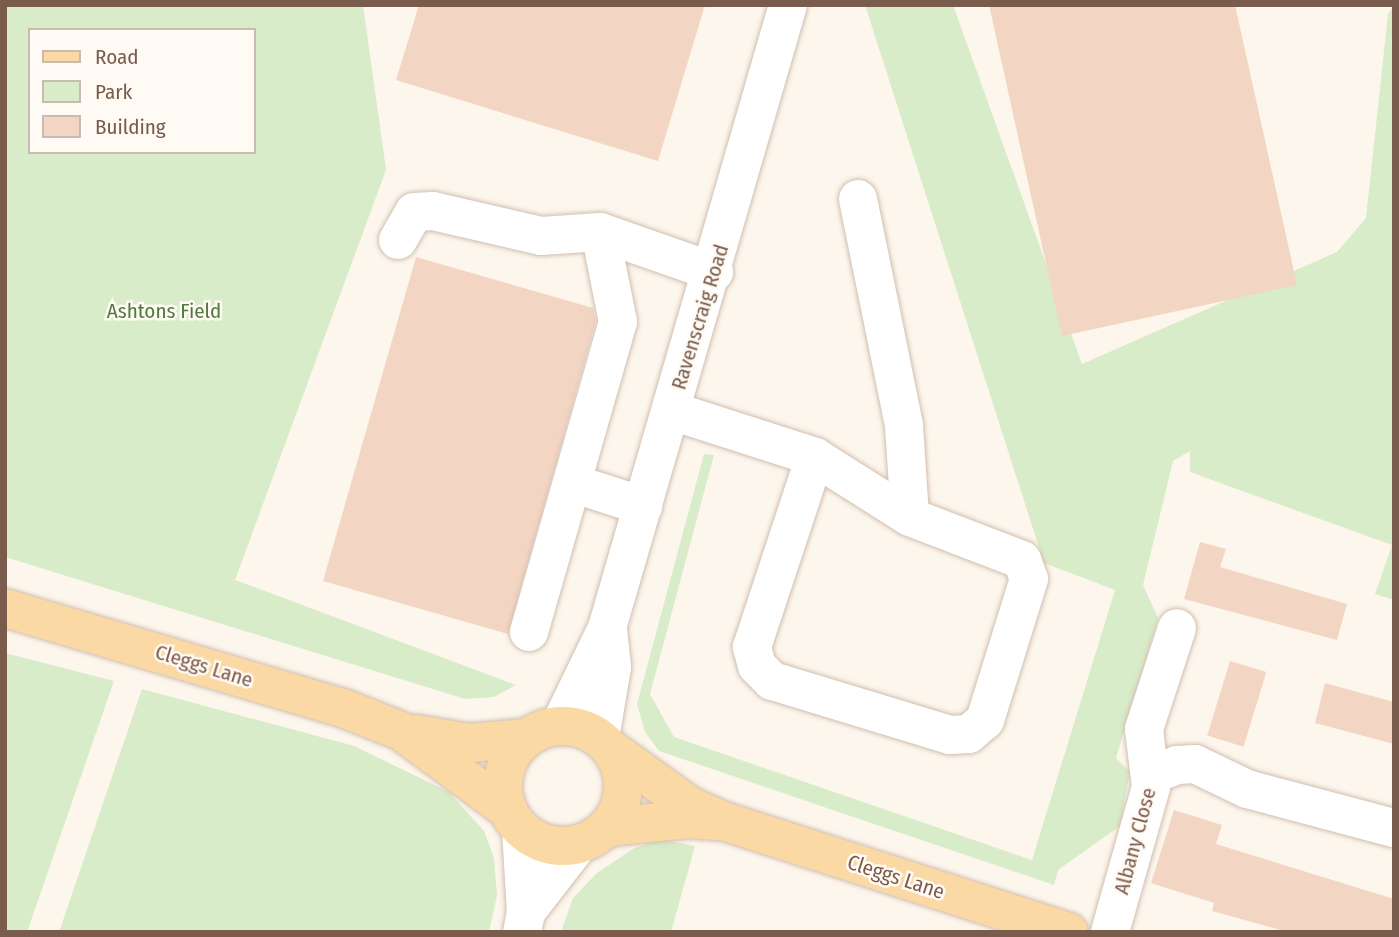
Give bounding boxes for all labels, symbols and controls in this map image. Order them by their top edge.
legend [28,28,256,154]
text: Road [95,44,139,70]
text: Park [95,79,132,105]
text: Building [95,114,166,140]
street label: Ravenscraig Road [666,241,734,393]
park label: Ashtons Field [107,298,221,324]
street label: Cleggs Lane [152,639,256,693]
street label: Albany Close [1109,785,1161,897]
street label: Cleggs Lane [844,849,948,905]

